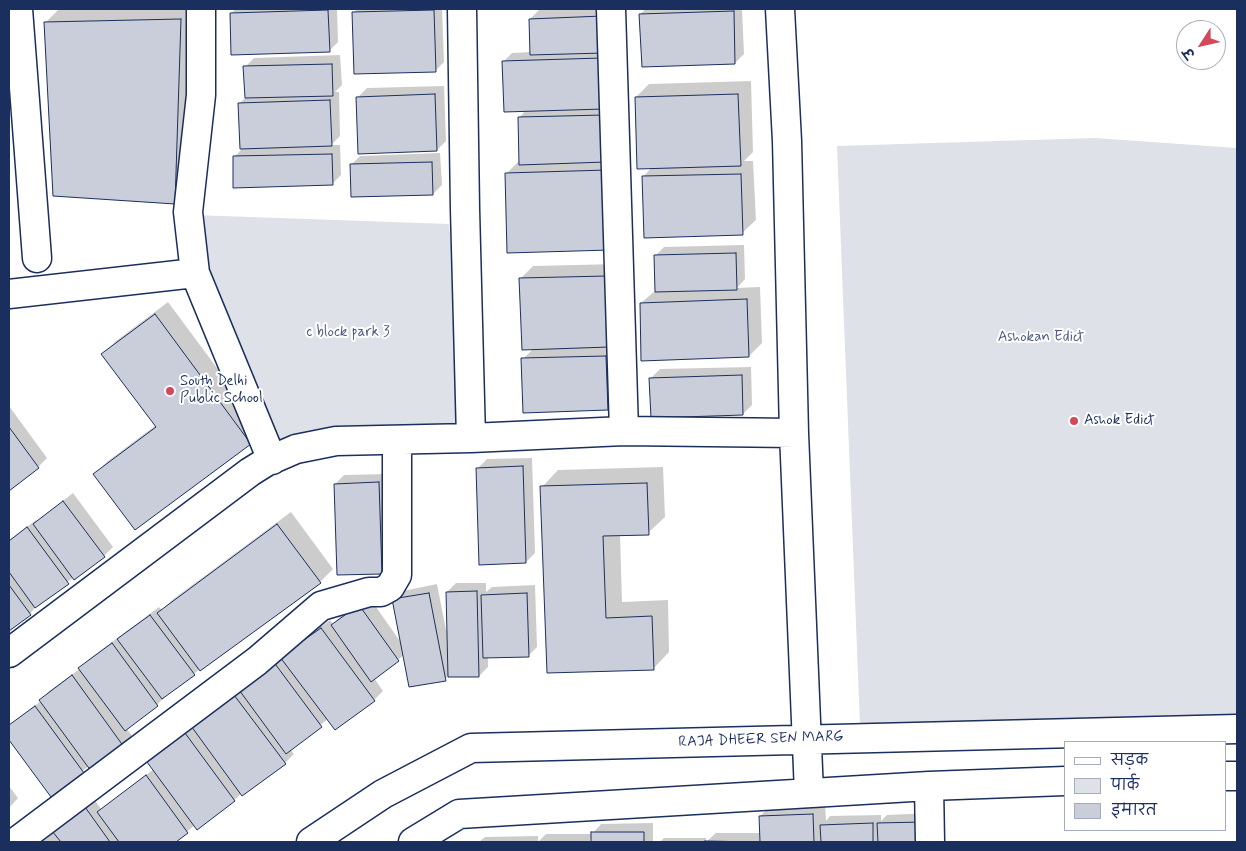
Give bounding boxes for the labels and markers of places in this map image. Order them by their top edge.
place label: South Delhi Public School [180,373,263,408]
marker: South Delhi Public School [164,385,176,397]
place label: Ashok Edict [1084,412,1155,430]
marker: Ashok Edict [1068,415,1080,427]

